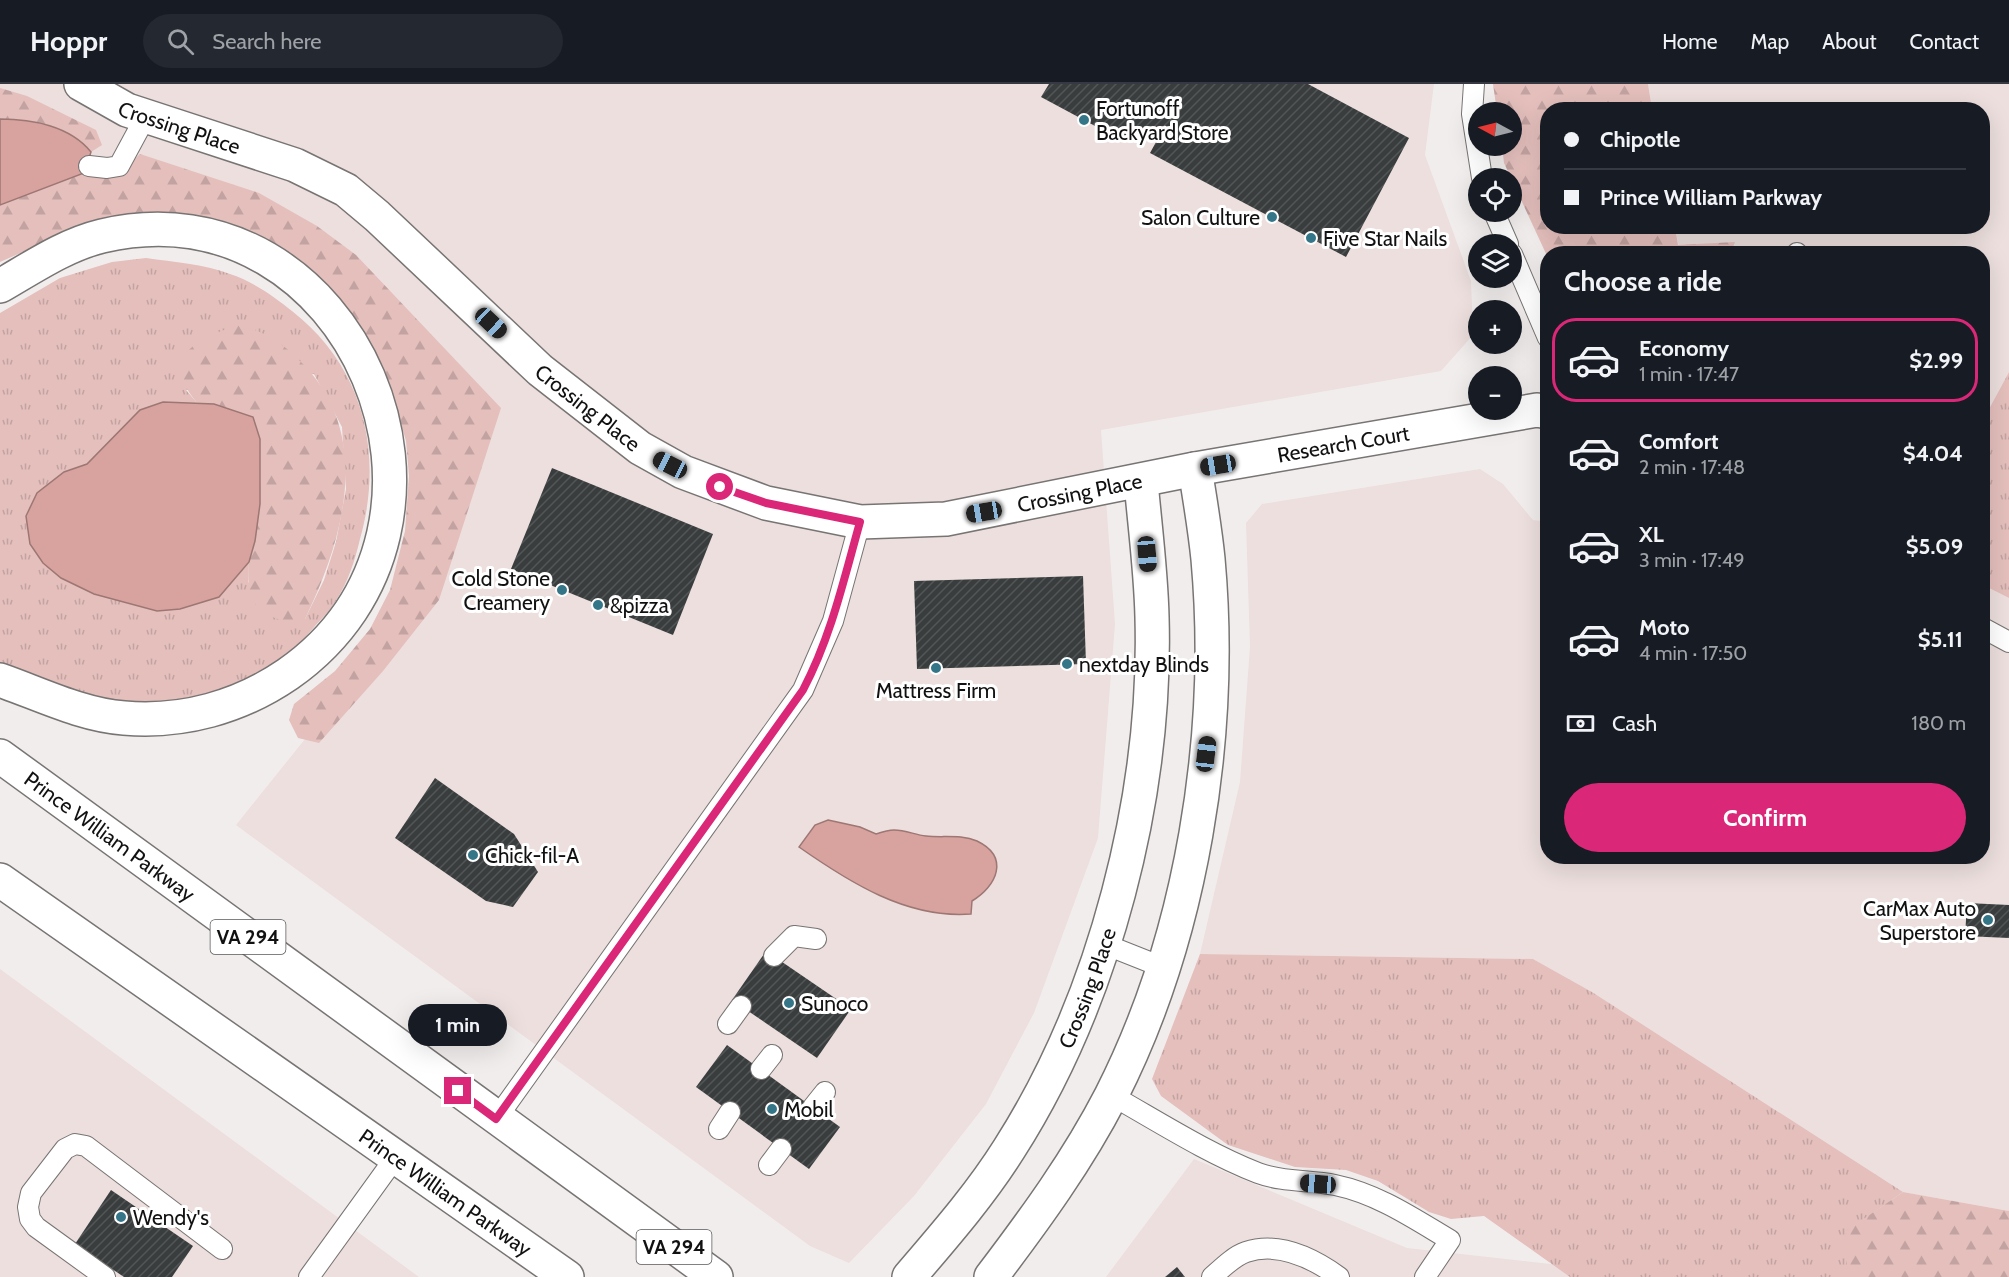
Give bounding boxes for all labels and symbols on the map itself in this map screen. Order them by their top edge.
street label: Crossing Place [114,95,244,159]
place label: Fortunoff Backyard Store [1096,96,1229,145]
north arrow [1468,102,1522,156]
marker: Fortunoff Backyard Store [1077,113,1091,127]
place label: Salon Culture [1141,205,1260,230]
marker: Salon Culture [1265,210,1279,224]
place label: Five Star Nails [1323,226,1447,251]
marker: Five Star Nails [1304,231,1318,245]
car [472,304,510,342]
street label: Crossing Place [530,359,646,456]
street label: Research Court [1275,420,1411,467]
car [650,449,690,481]
car [1199,453,1237,477]
street label: Crossing Place [1015,467,1144,517]
route start [706,473,733,500]
car [965,500,1003,524]
car [1136,535,1158,573]
place label: Cold Stone Creamery [452,566,550,615]
marker: Cold Stone Creamery [555,583,569,597]
place label: &pizza [610,593,669,618]
marker: &pizza [591,598,605,612]
place label: nextday Blinds [1079,652,1209,677]
marker: nextday Blinds [1060,657,1074,671]
marker: Mattress Firm [929,661,943,675]
place label: Mattress Firm [876,678,996,703]
car [1195,735,1217,773]
street label: Prince William Parkway [20,766,200,907]
place label: Chick-fil-A [485,843,579,868]
marker: Chick-fil-A [466,848,480,862]
place label: CarMax Auto Superstore [1863,896,1976,945]
marker: CarMax Auto Superstore [1981,913,1995,927]
road number: VA 294 [210,920,286,954]
street label: Crossing Place [1053,924,1121,1052]
place label: Sunoco [801,991,868,1016]
marker: Sunoco [782,996,796,1010]
callout: 1 min [408,1004,508,1046]
route end [444,1077,471,1104]
place label: Mobil [784,1097,833,1122]
marker: Mobil [765,1102,779,1116]
street label: Prince William Parkway [355,1123,537,1261]
car [1299,1174,1337,1194]
place label: Wendy's [133,1205,209,1230]
marker: Wendy's [114,1210,128,1224]
road number: VA 294 [636,1230,712,1264]

